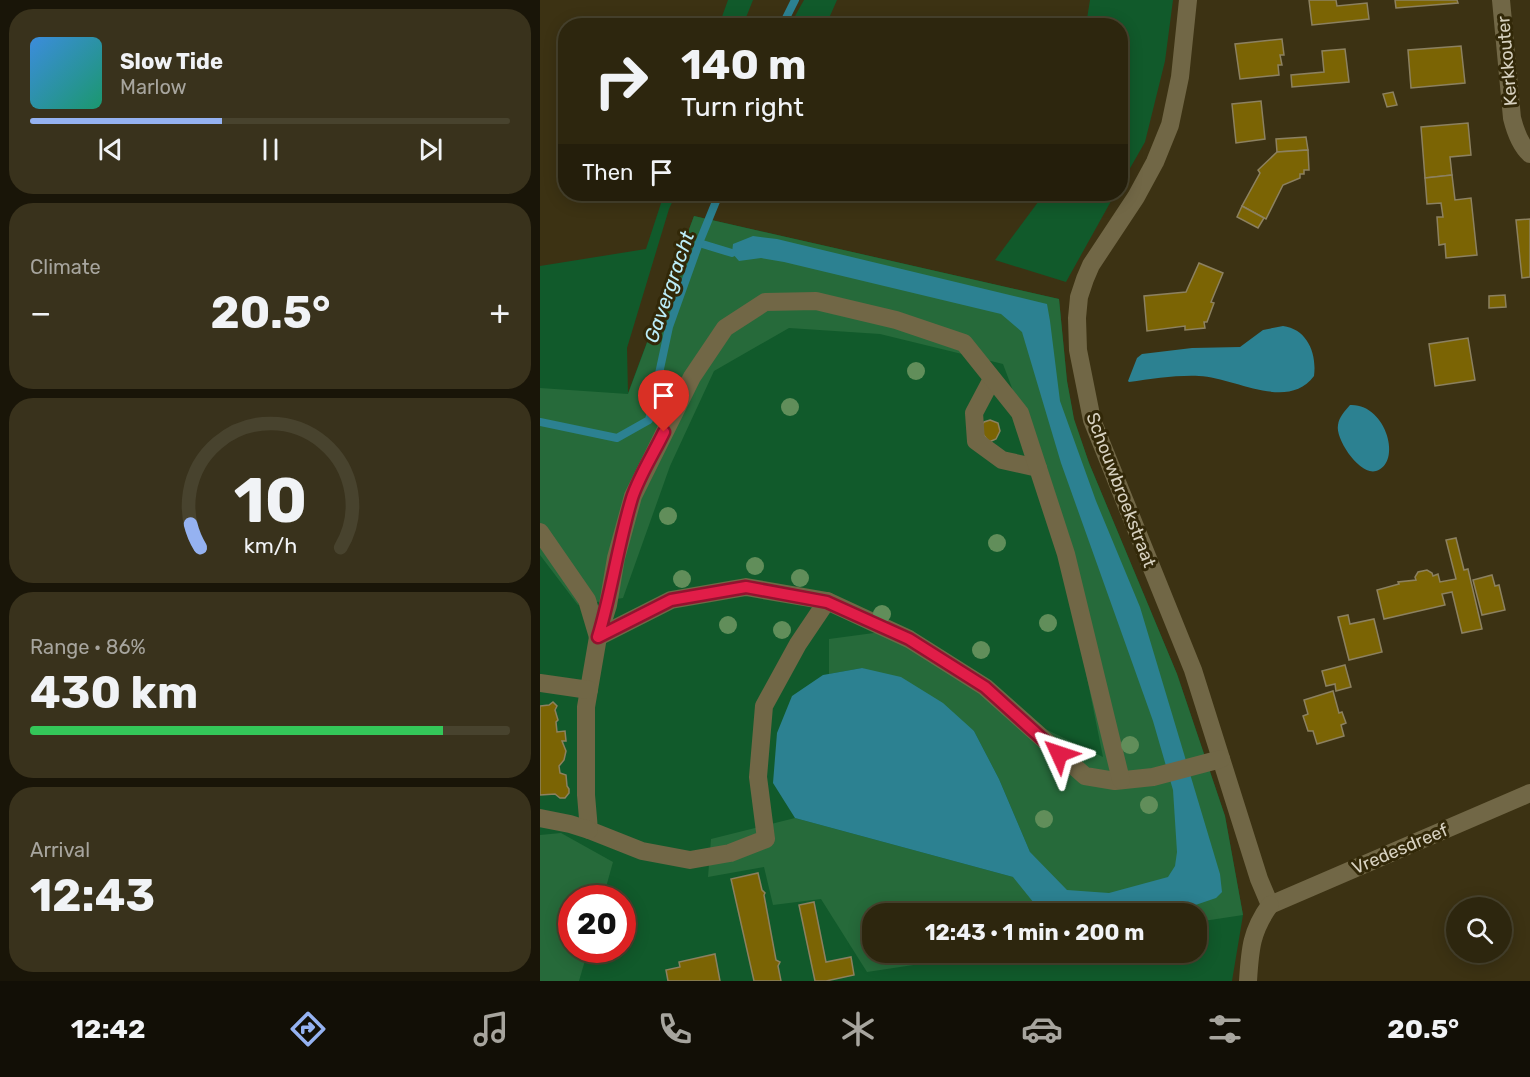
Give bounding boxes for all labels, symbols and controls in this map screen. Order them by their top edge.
street label: Kerkkouter [1492,15,1522,107]
text: 140 m [681,40,807,90]
icon: right [582,42,660,120]
text: Slow Tide [120,48,223,75]
text: Marlow [120,75,187,99]
text: Turn right [681,91,804,123]
icon: previous [94,133,127,166]
icon: pause [254,133,287,166]
icon: next [414,133,447,166]
icon: arrive [645,156,678,189]
text: Then [582,159,633,186]
water label: Gavergracht [639,228,699,346]
text: Climate [30,255,101,279]
text: 20.5° [211,286,330,339]
text: − [30,293,51,332]
text: + [489,293,510,332]
pin [638,370,689,432]
icon: arrive [647,379,680,412]
street label: Schouwbroekstraat [1081,409,1161,571]
text: 10 [233,464,307,538]
text: km/h [243,533,297,558]
text: Range · 86% [30,635,146,659]
text: 430 km [30,666,198,719]
position arrow [1027,722,1091,786]
street label: Vredesdreef [1349,819,1451,879]
text: Arrival [30,838,90,862]
text: 12:43 [30,869,155,922]
speed limit sign: 20 [558,885,636,963]
map controls [1446,897,1512,963]
button: search [1446,897,1512,963]
text: 12:43 · 1 min · 200 m [925,919,1144,946]
icon: directions [287,1008,329,1050]
icon: music [470,1008,512,1050]
icon: phone [654,1008,696,1050]
icon: climate [837,1008,879,1050]
icon: car [1021,1008,1063,1050]
icon: filters [1204,1008,1246,1050]
text: 12:42 [71,1013,146,1045]
text: 20.5° [1387,1013,1459,1045]

